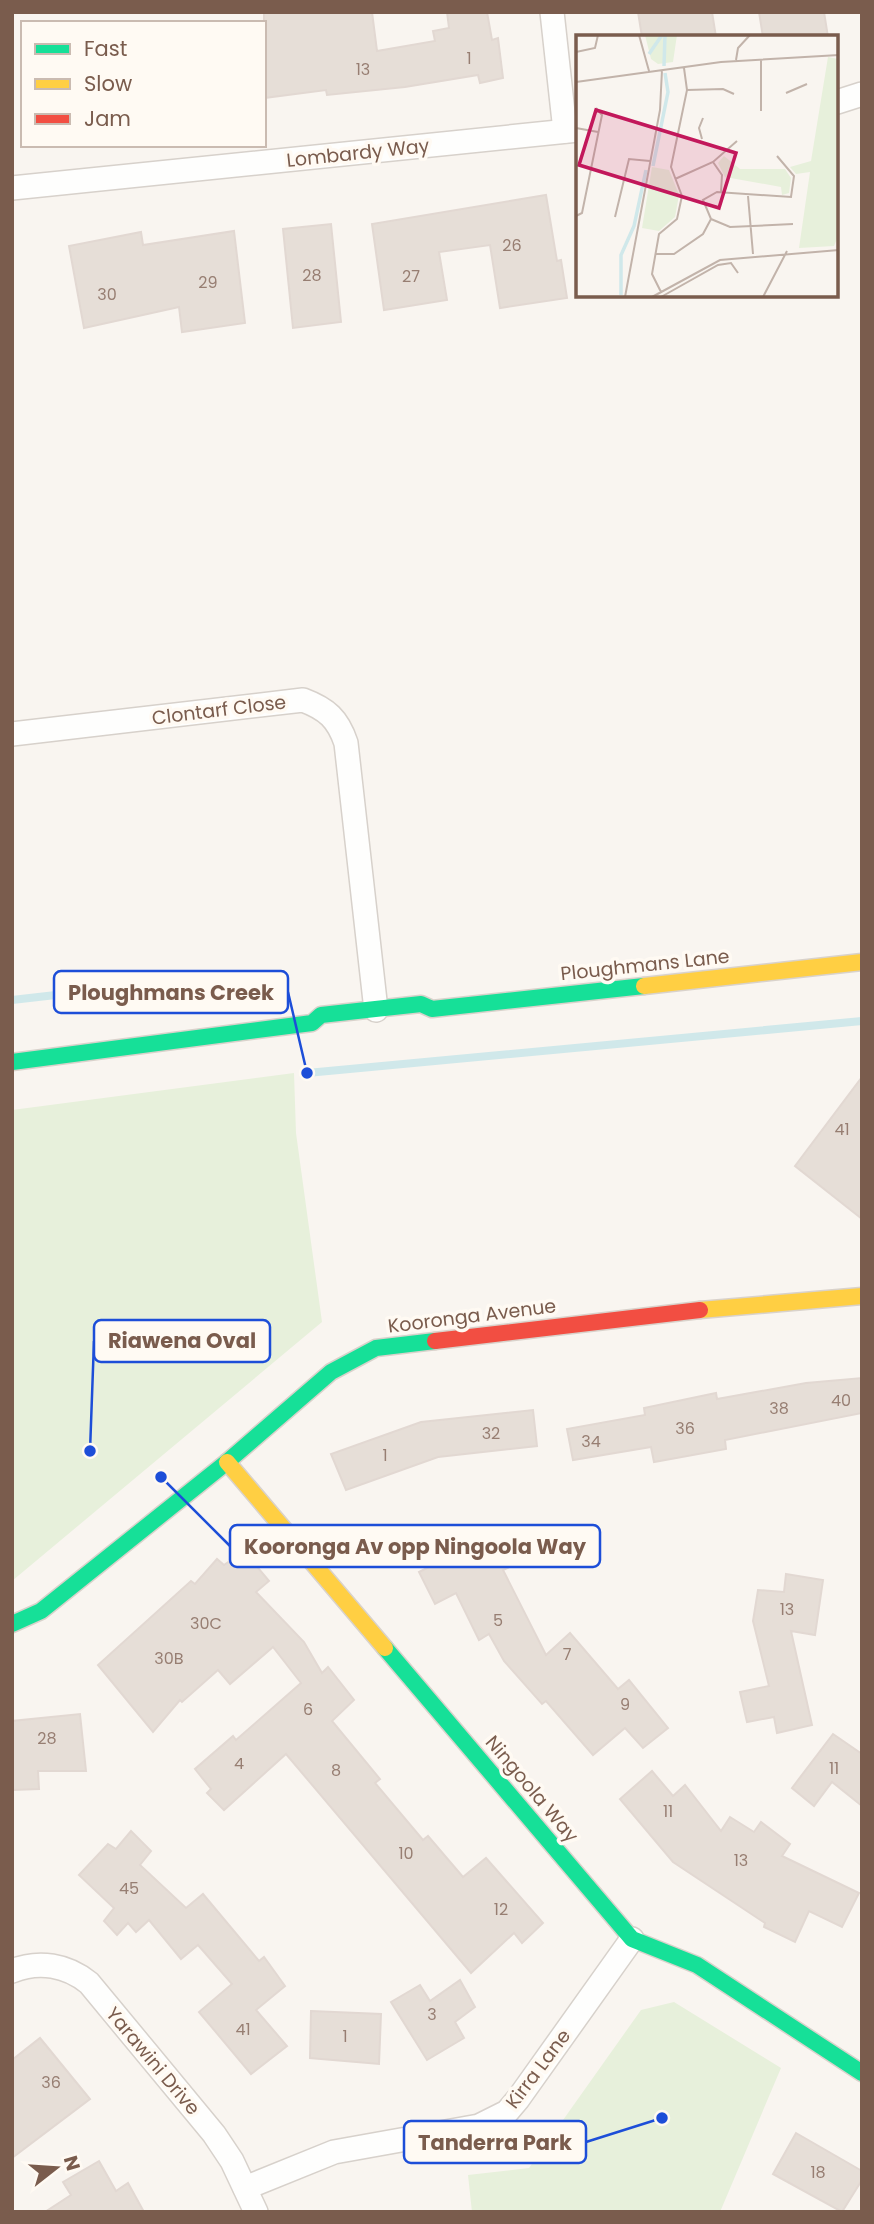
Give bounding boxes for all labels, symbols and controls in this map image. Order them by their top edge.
legend [21,21,266,147]
text: Fast [84,34,127,63]
inset map [576,35,839,298]
house number: 1 [466,47,472,70]
house number: 13 [356,58,370,81]
text: Slow [84,69,132,98]
text: Jam [84,104,131,133]
street label: Lombardy Way [285,132,431,174]
house number: 26 [502,234,522,257]
house number: 28 [302,264,322,287]
house number: 27 [402,265,420,288]
house number: 29 [198,271,218,294]
house number: 30 [97,283,117,306]
street label: Clontarf Close [150,688,288,732]
street label: Ploughmans Lane [559,943,731,987]
callout: Ploughmans Creek [54,971,288,1013]
text: Ploughmans Creek [68,978,274,1007]
house number: 41 [834,1118,850,1141]
street label: Kooronga Avenue [386,1292,558,1340]
callout: Riawena Oval [94,1320,270,1362]
text: Riawena Oval [108,1326,256,1355]
house number: 40 [831,1389,851,1412]
house number: 38 [769,1397,789,1420]
house number: 36 [675,1417,695,1440]
house number: 32 [482,1422,500,1445]
house number: 34 [581,1430,601,1453]
house number: 1 [382,1444,388,1467]
callout: Kooronga Av opp Ningoola Way [230,1525,600,1567]
text: Kooronga Av opp Ningoola Way [244,1532,587,1561]
house number: 13 [780,1598,794,1621]
house number: 5 [493,1609,503,1632]
house number: 30C [190,1612,222,1635]
house number: 7 [563,1643,572,1666]
house number: 30B [154,1647,184,1670]
house number: 9 [620,1693,630,1716]
house number: 6 [303,1698,313,1721]
house number: 28 [37,1727,57,1750]
street label: Ningoola Way [479,1730,585,1848]
house number: 4 [234,1752,244,1775]
house number: 11 [829,1757,839,1780]
house number: 8 [331,1759,341,1782]
house number: 11 [663,1800,673,1823]
house number: 10 [398,1842,414,1865]
house number: 13 [734,1849,748,1872]
house number: 45 [119,1877,139,1900]
house number: 12 [494,1898,508,1921]
street label: Yarawini Drive [100,2001,206,2121]
house number: 3 [427,2003,437,2026]
house number: 41 [235,2018,251,2041]
street label: Kirra Lane [499,2024,577,2114]
house number: 1 [342,2025,348,2048]
house number: 36 [41,2071,61,2094]
callout: Tanderra Park [404,2121,586,2163]
text: Tanderra Park [418,2128,572,2157]
north arrow [21,2133,91,2203]
text: N [57,2152,87,2174]
house number: 18 [810,2161,826,2184]

